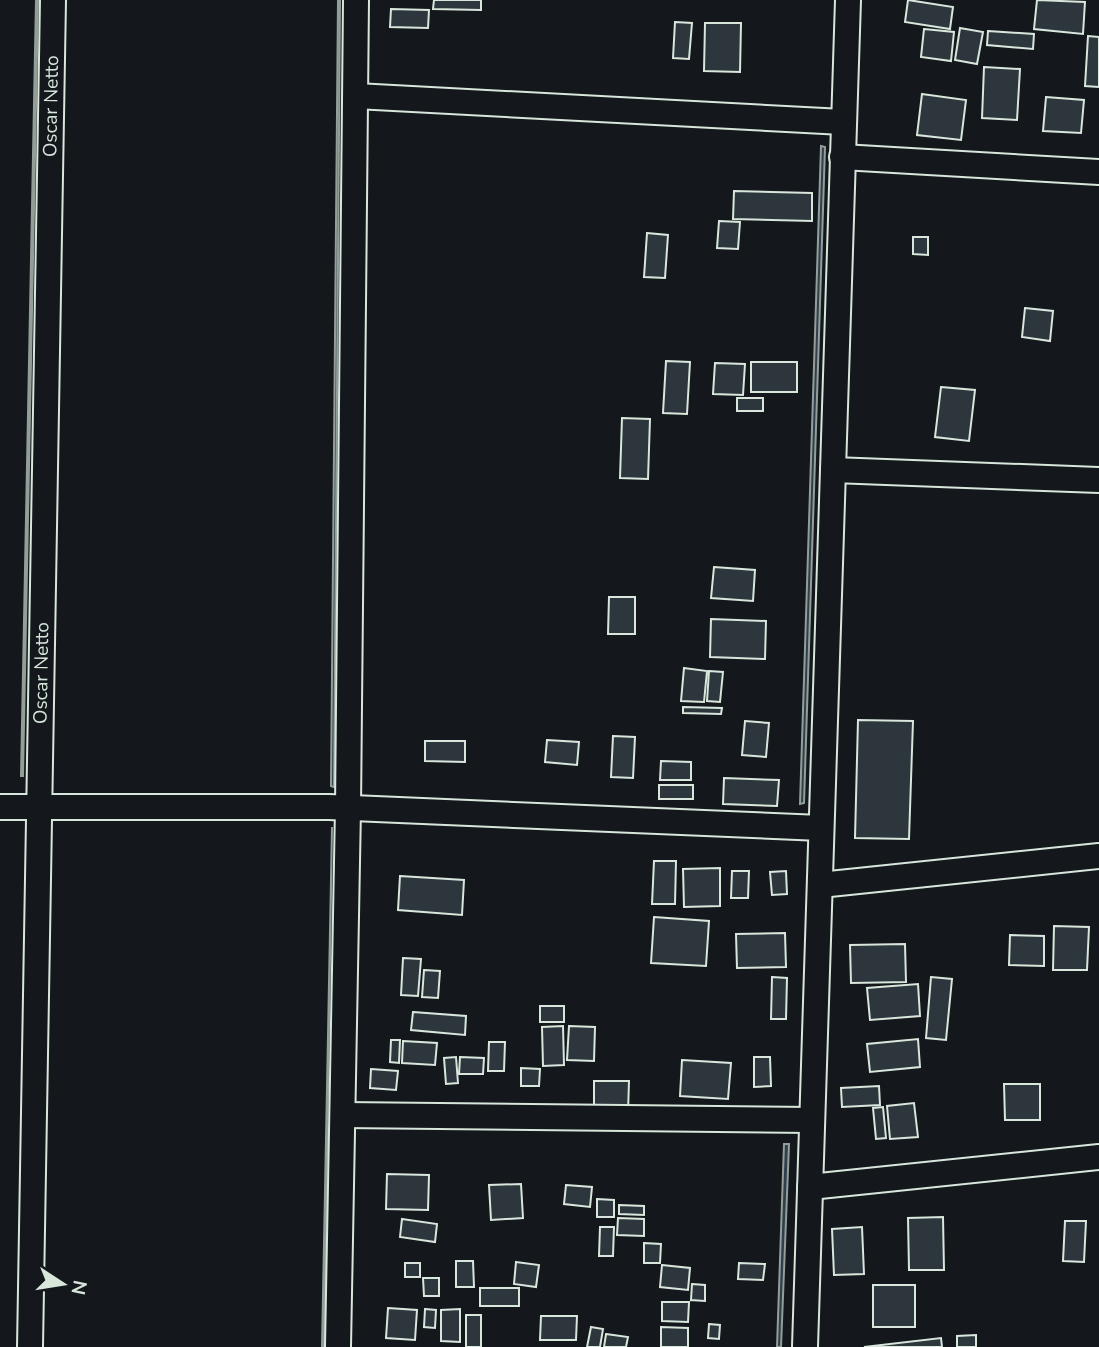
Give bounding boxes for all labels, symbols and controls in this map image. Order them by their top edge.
street label: Oscar Netto [37,55,65,157]
street label: Oscar Netto [28,622,55,724]
north arrow [28,1249,98,1319]
text: N [64,1278,93,1297]

